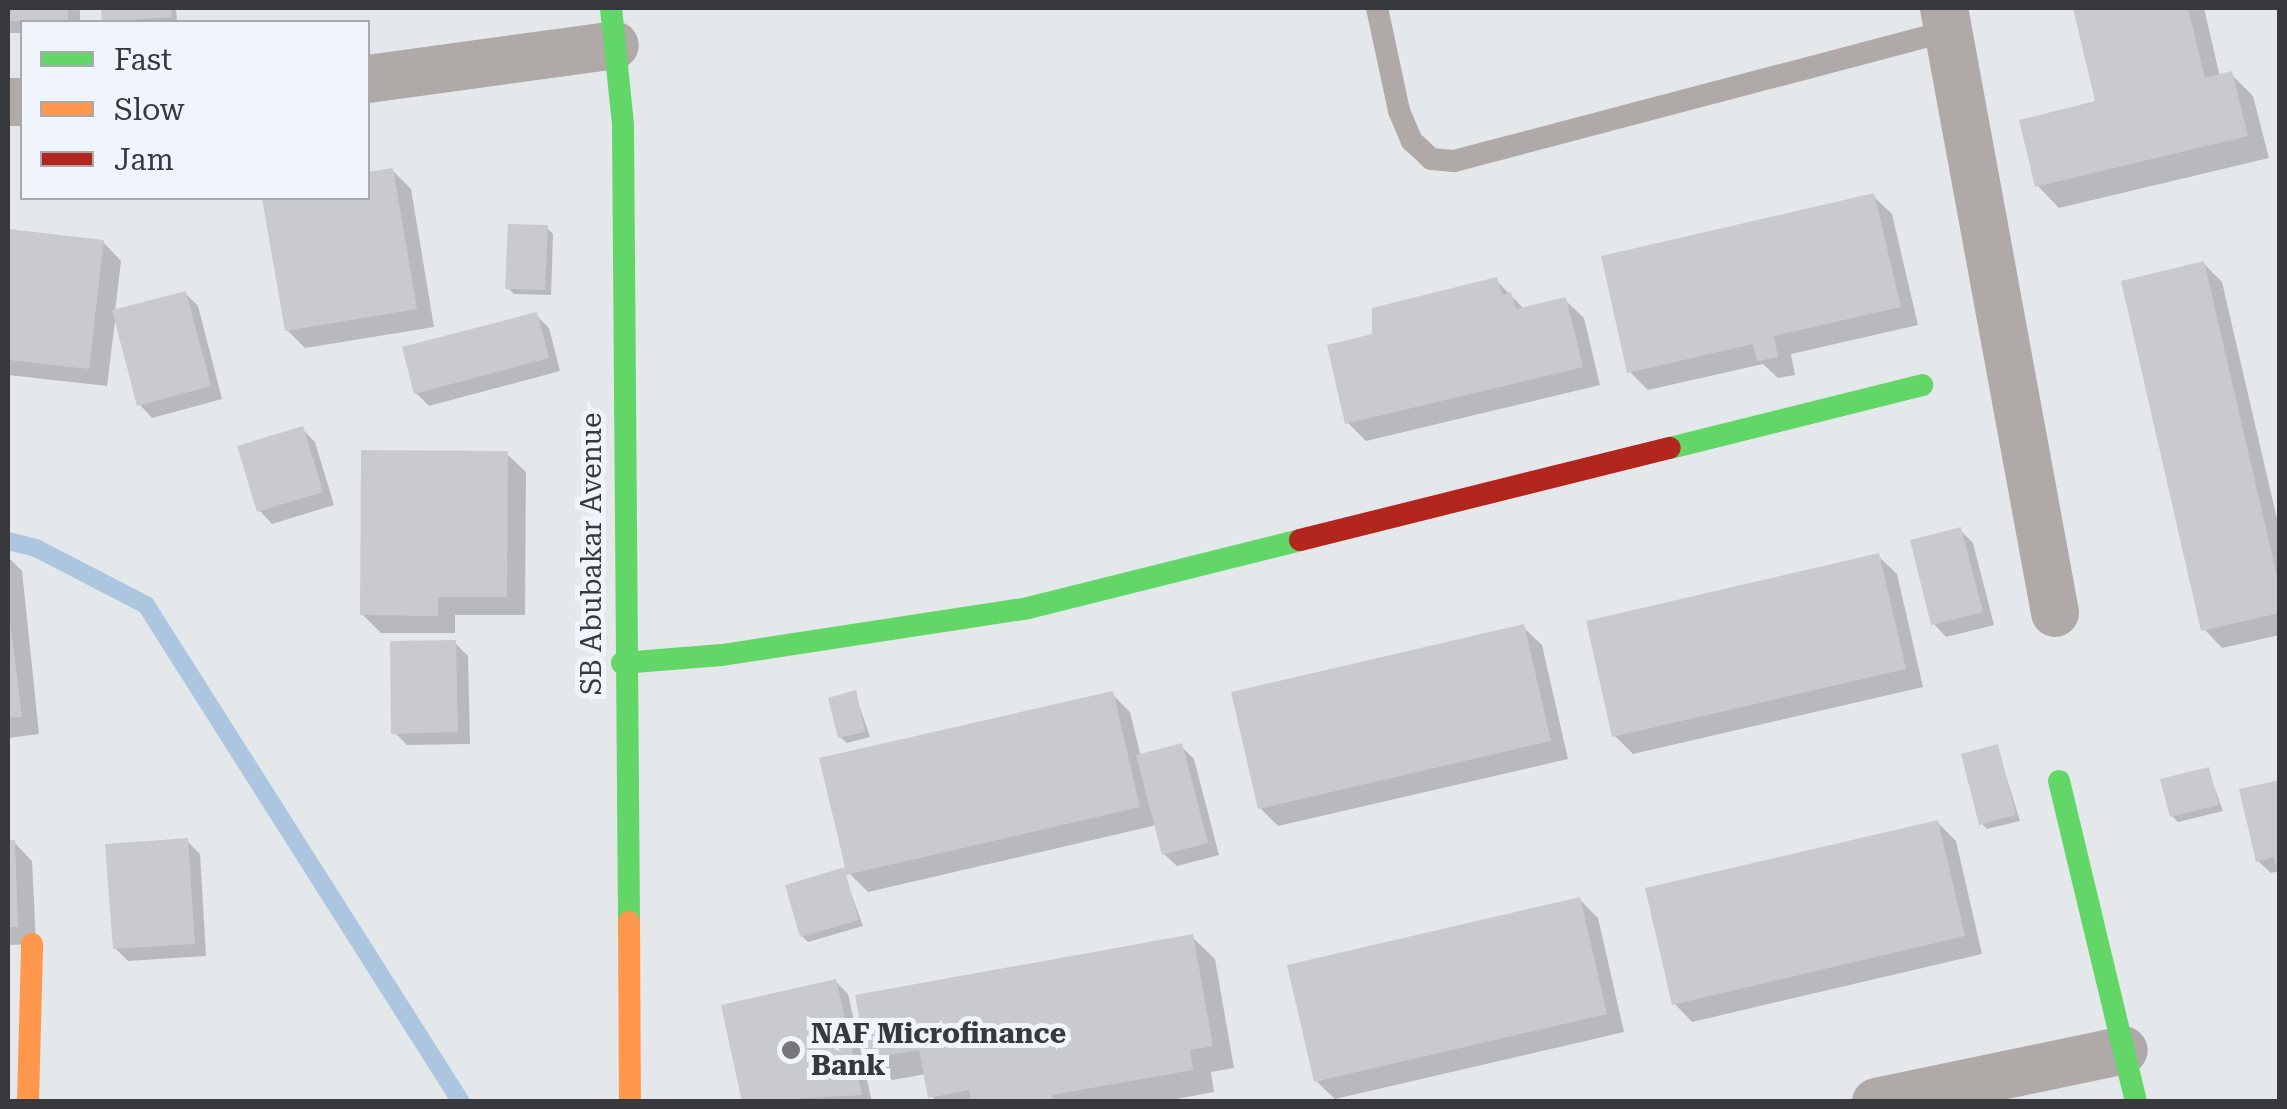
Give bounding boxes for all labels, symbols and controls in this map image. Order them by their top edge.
legend [20,20,370,200]
text: Fast [114,42,172,77]
text: Slow [114,92,185,127]
text: Jam [114,142,174,177]
street label: SB Abubakar Avenue [575,413,609,695]
place label: NAF Microfinance Bank [811,1017,1066,1083]
marker: NAF Microfinance Bank [780,1039,802,1061]

